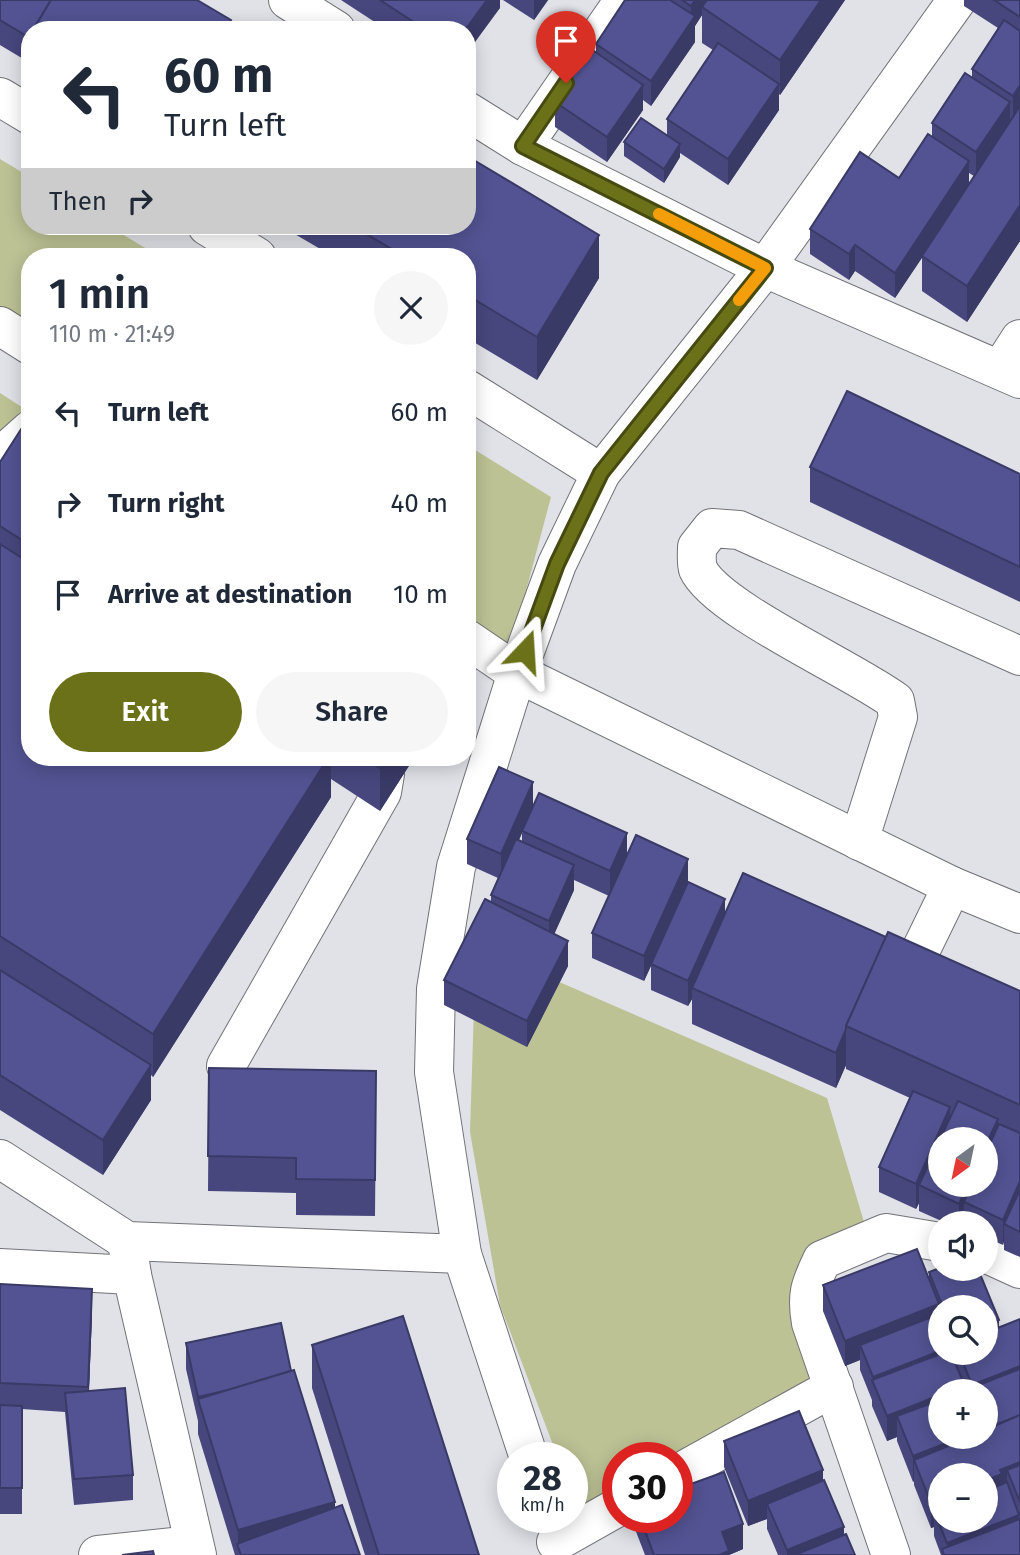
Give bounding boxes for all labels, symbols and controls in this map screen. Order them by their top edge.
pin [536,11,596,83]
icon: arrive [547,22,585,60]
text: 60 m [164,46,273,105]
icon: left [49,49,140,140]
text: Turn left [164,106,286,144]
icon: right [121,182,159,220]
text: Then [49,186,107,217]
text: 1 min [49,269,150,319]
button: close [374,271,448,345]
text: 110 m · 21:49 [49,320,175,348]
icon: left [49,394,87,432]
text: Turn left [108,397,209,428]
text: 60 m [390,397,448,428]
icon: right [49,485,87,523]
text: Turn right [108,488,225,519]
text: 40 m [390,488,448,519]
icon: arrive [49,576,87,614]
text: Arrive at destination [108,579,352,610]
text: 10 m [393,579,448,610]
position arrow [488,614,562,688]
button: Exit [49,672,242,752]
button: Share [256,672,448,752]
north arrow [928,1127,998,1197]
map controls [928,1127,998,1533]
button: sound [928,1211,998,1281]
button: search [928,1295,998,1365]
button: + [928,1379,998,1449]
speed limit sign: 30 [602,1442,693,1533]
text: 28 [523,1457,562,1499]
button: − [928,1463,998,1533]
text: km/h [520,1494,565,1516]

